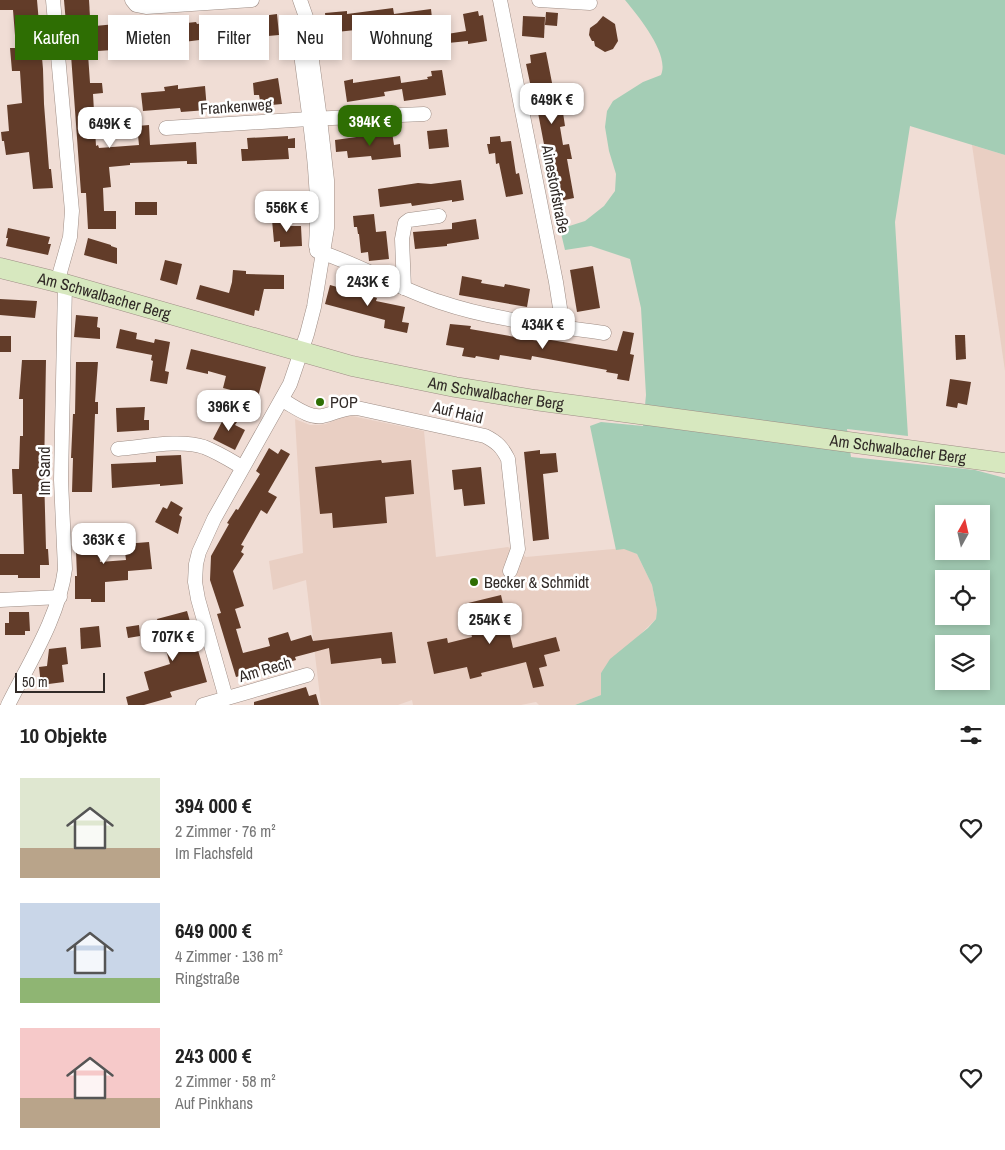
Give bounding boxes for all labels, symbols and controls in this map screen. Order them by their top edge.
chip: Kaufen [15,15,98,60]
chip: Mieten [108,15,189,60]
chip: Filter [199,15,269,60]
chip: Neu [279,15,342,60]
chip: Wohnung [352,15,451,60]
pin: 649K € [511,82,593,125]
text: 649K € [531,88,573,110]
street label: Frankenweg [199,92,273,119]
pin: 394K € [329,104,411,147]
pin: 649K € [69,106,151,149]
text: 394K € [349,110,391,132]
text: 649K € [89,112,131,134]
street label: Ainestorfstraße [536,142,575,235]
pin: 556K € [246,190,328,233]
text: 556K € [266,196,308,218]
pin: 243K € [327,264,409,307]
street label: Am Schwalbacher Berg [35,266,174,325]
text: 243K € [347,270,389,292]
pin: 434K € [502,308,584,350]
text: 434K € [522,313,564,335]
street label: Am Schwalbacher Berg [425,371,566,415]
pin: 396K € [188,390,270,432]
place label: POP [330,391,358,413]
text: 396K € [208,395,250,417]
street label: Auf Haid [430,395,485,428]
marker: POP [314,396,326,408]
street label: Am Schwalbacher Berg [828,429,968,469]
street label: Im Sand [33,447,55,495]
north arrow [935,505,990,560]
map controls [935,505,990,690]
pin: 363K € [63,522,145,565]
text: 363K € [83,528,125,550]
button: locate [935,570,990,625]
place label: Becker & Schmidt [484,571,589,593]
marker: Becker & Schmidt [468,576,480,588]
pin: 254K € [449,602,531,645]
text: 254K € [469,608,511,630]
pin: 707K € [132,620,214,662]
text: 707K € [152,625,194,647]
button: layers [935,635,990,690]
street label: Am Rech [235,651,294,687]
scale bar [15,670,105,693]
text: 50 m [22,673,48,691]
text: 10 Objekte [20,721,107,750]
icon: filters [957,721,985,749]
text: 394 000 € [175,791,252,820]
icon: home [60,798,120,858]
icon: heart [957,814,985,842]
text: 2 Zimmer · 76 m² [175,820,276,842]
text: Im Flachsfeld [175,842,253,864]
text: 649 000 € [175,916,252,945]
icon: home [60,923,120,983]
icon: heart [957,939,985,967]
text: 4 Zimmer · 136 m² [175,945,283,967]
text: Ringstraße [175,967,240,989]
text: 243 000 € [175,1041,252,1070]
icon: home [60,1048,120,1108]
icon: heart [957,1064,985,1092]
text: 2 Zimmer · 58 m² [175,1070,276,1092]
text: Auf Pinkhans [175,1092,253,1114]

